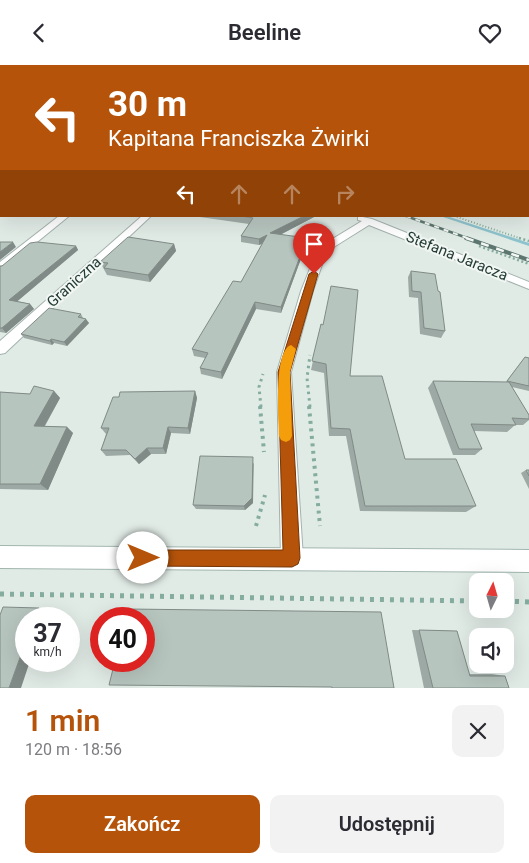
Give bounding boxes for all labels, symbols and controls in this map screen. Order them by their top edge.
icon: back [25,19,53,47]
icon: heart [476,19,504,47]
text: Beeline [228,20,301,45]
text: 30 m [108,84,187,125]
icon: left [25,85,90,150]
text: Kapitana Franciszka Żwirki [108,126,370,151]
icon: left [172,180,200,208]
icon: ahead [225,180,253,208]
icon: ahead [278,180,306,208]
icon: right [331,180,359,208]
pin [293,223,335,274]
street label: Stefana Jaracza [403,227,511,285]
icon: arrive [300,230,328,258]
street label: Graniczna [43,253,105,311]
position arrow [116,531,168,583]
north arrow [469,573,514,617]
map controls [469,573,514,673]
speed limit sign: 40 [90,607,155,672]
text: 37 [33,619,62,648]
button: sound [469,628,514,673]
text: km/h [33,645,62,659]
text: 1 min [25,703,100,738]
button: close [452,705,504,757]
text: 120 m · 18:56 [25,740,122,759]
button: Zakończ [25,795,260,853]
button: Udostępnij [270,795,504,853]

